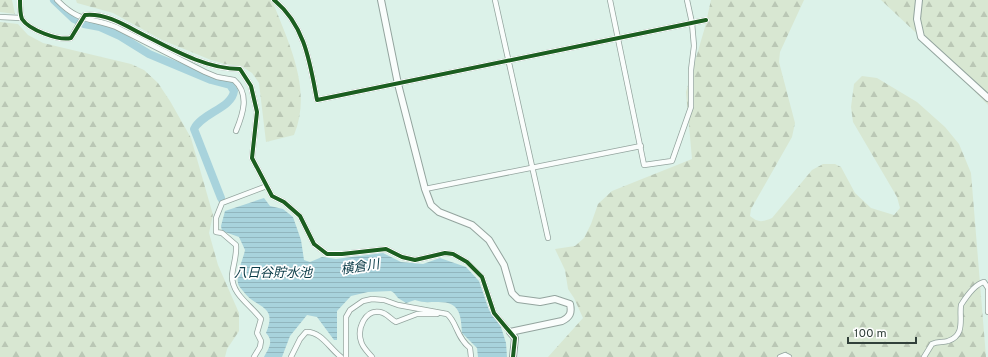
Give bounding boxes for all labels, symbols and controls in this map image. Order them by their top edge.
water label: 横倉川 [339,257,382,279]
water label: 八日谷貯水池 [234,266,314,282]
scale bar [848,319,916,345]
text: 100 m [854,326,887,342]

